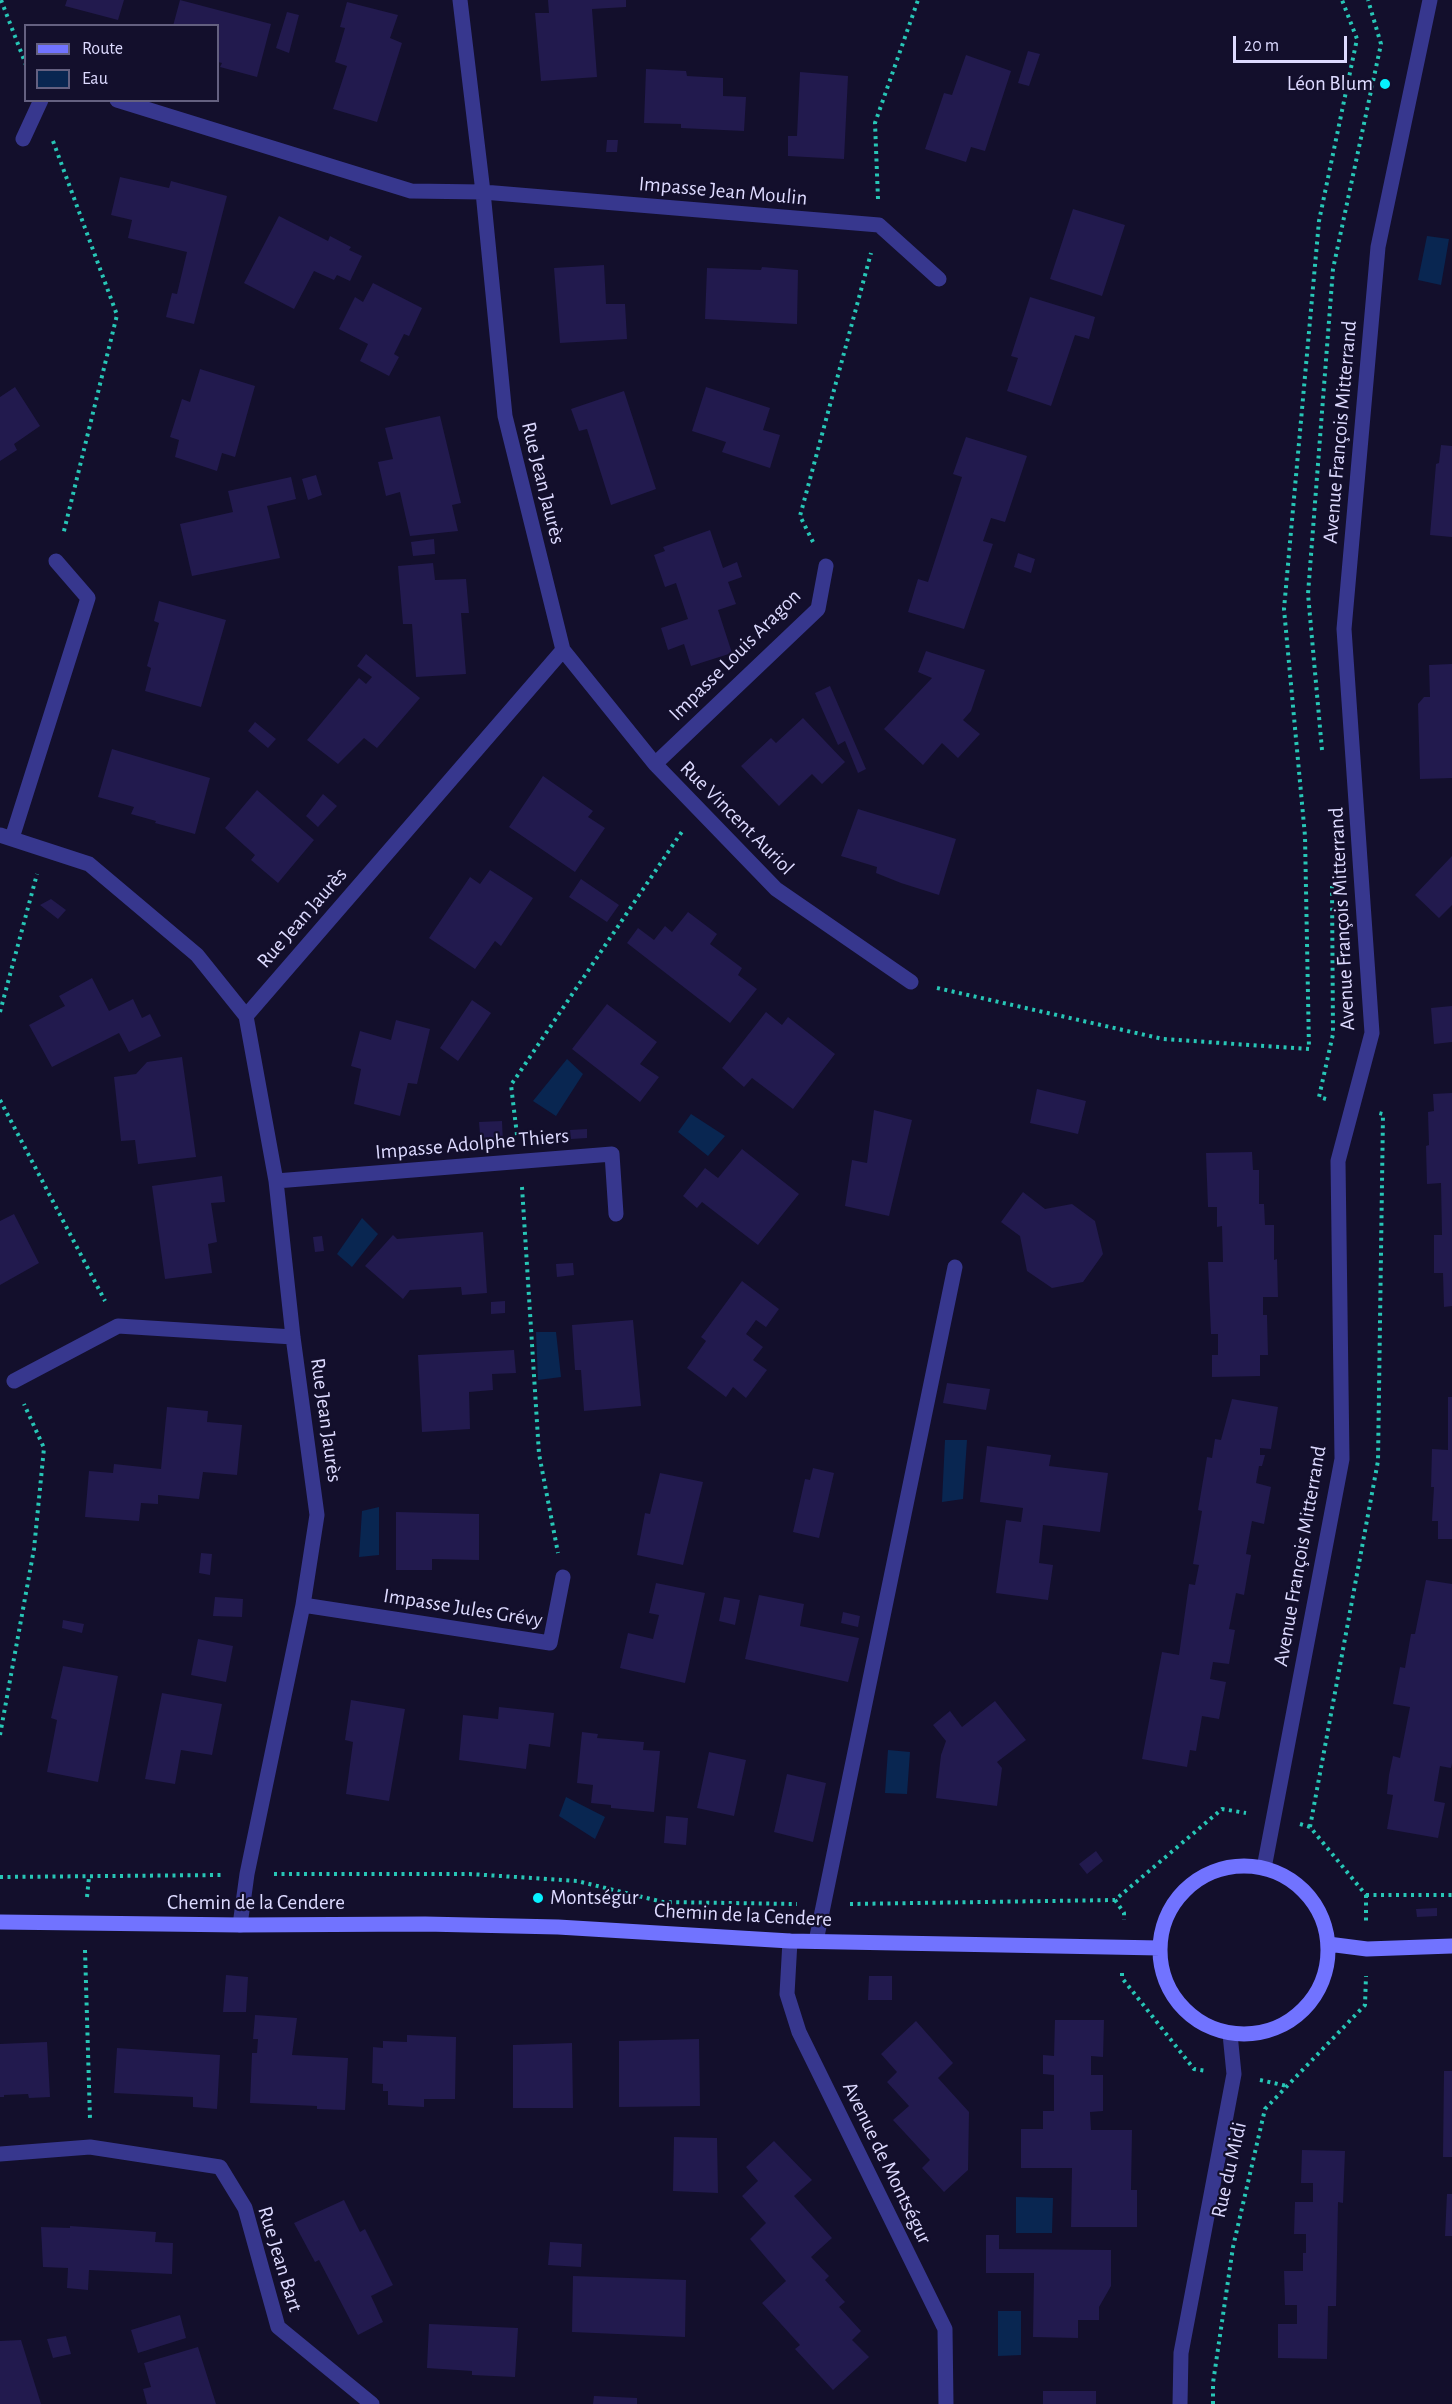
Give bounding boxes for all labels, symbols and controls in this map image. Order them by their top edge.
legend [24,24,219,102]
scale bar [1236,24,1350,62]
text: 20 m [1244,37,1279,55]
text: Route [82,40,123,58]
text: Eau [82,70,108,88]
place label: Léon Blum [1287,71,1373,97]
marker: Léon Blum [1378,77,1392,91]
street label: Impasse Jean Moulin [638,171,808,211]
street label: Avenue François Mitterrand [1318,320,1362,544]
street label: Rue Jean Jaurès [516,419,570,547]
street label: Impasse Louis Aragon [664,584,806,726]
street label: Rue Vincent Auriol [675,756,799,880]
street label: Avenue François Mitterrand [1324,807,1360,1031]
street label: Rue Jean Jaurès [251,863,353,973]
street label: Impasse Adolphe Thiers [374,1123,570,1165]
street label: Rue Jean Jaurès [305,1356,347,1484]
street label: Avenue François Mitterrand [1268,1444,1332,1668]
street label: Impasse Jules Grévy [382,1583,544,1633]
place label: Montségur [550,1885,639,1911]
street label: Chemin de la Cendere [167,1890,345,1916]
marker: Montségur [531,1891,545,1905]
street label: Chemin de la Cendere [653,1898,833,1932]
street label: Avenue de Montségur [837,2078,937,2248]
street label: Rue du Midi [1206,2120,1252,2220]
street label: Rue Jean Bart [252,2203,308,2315]

